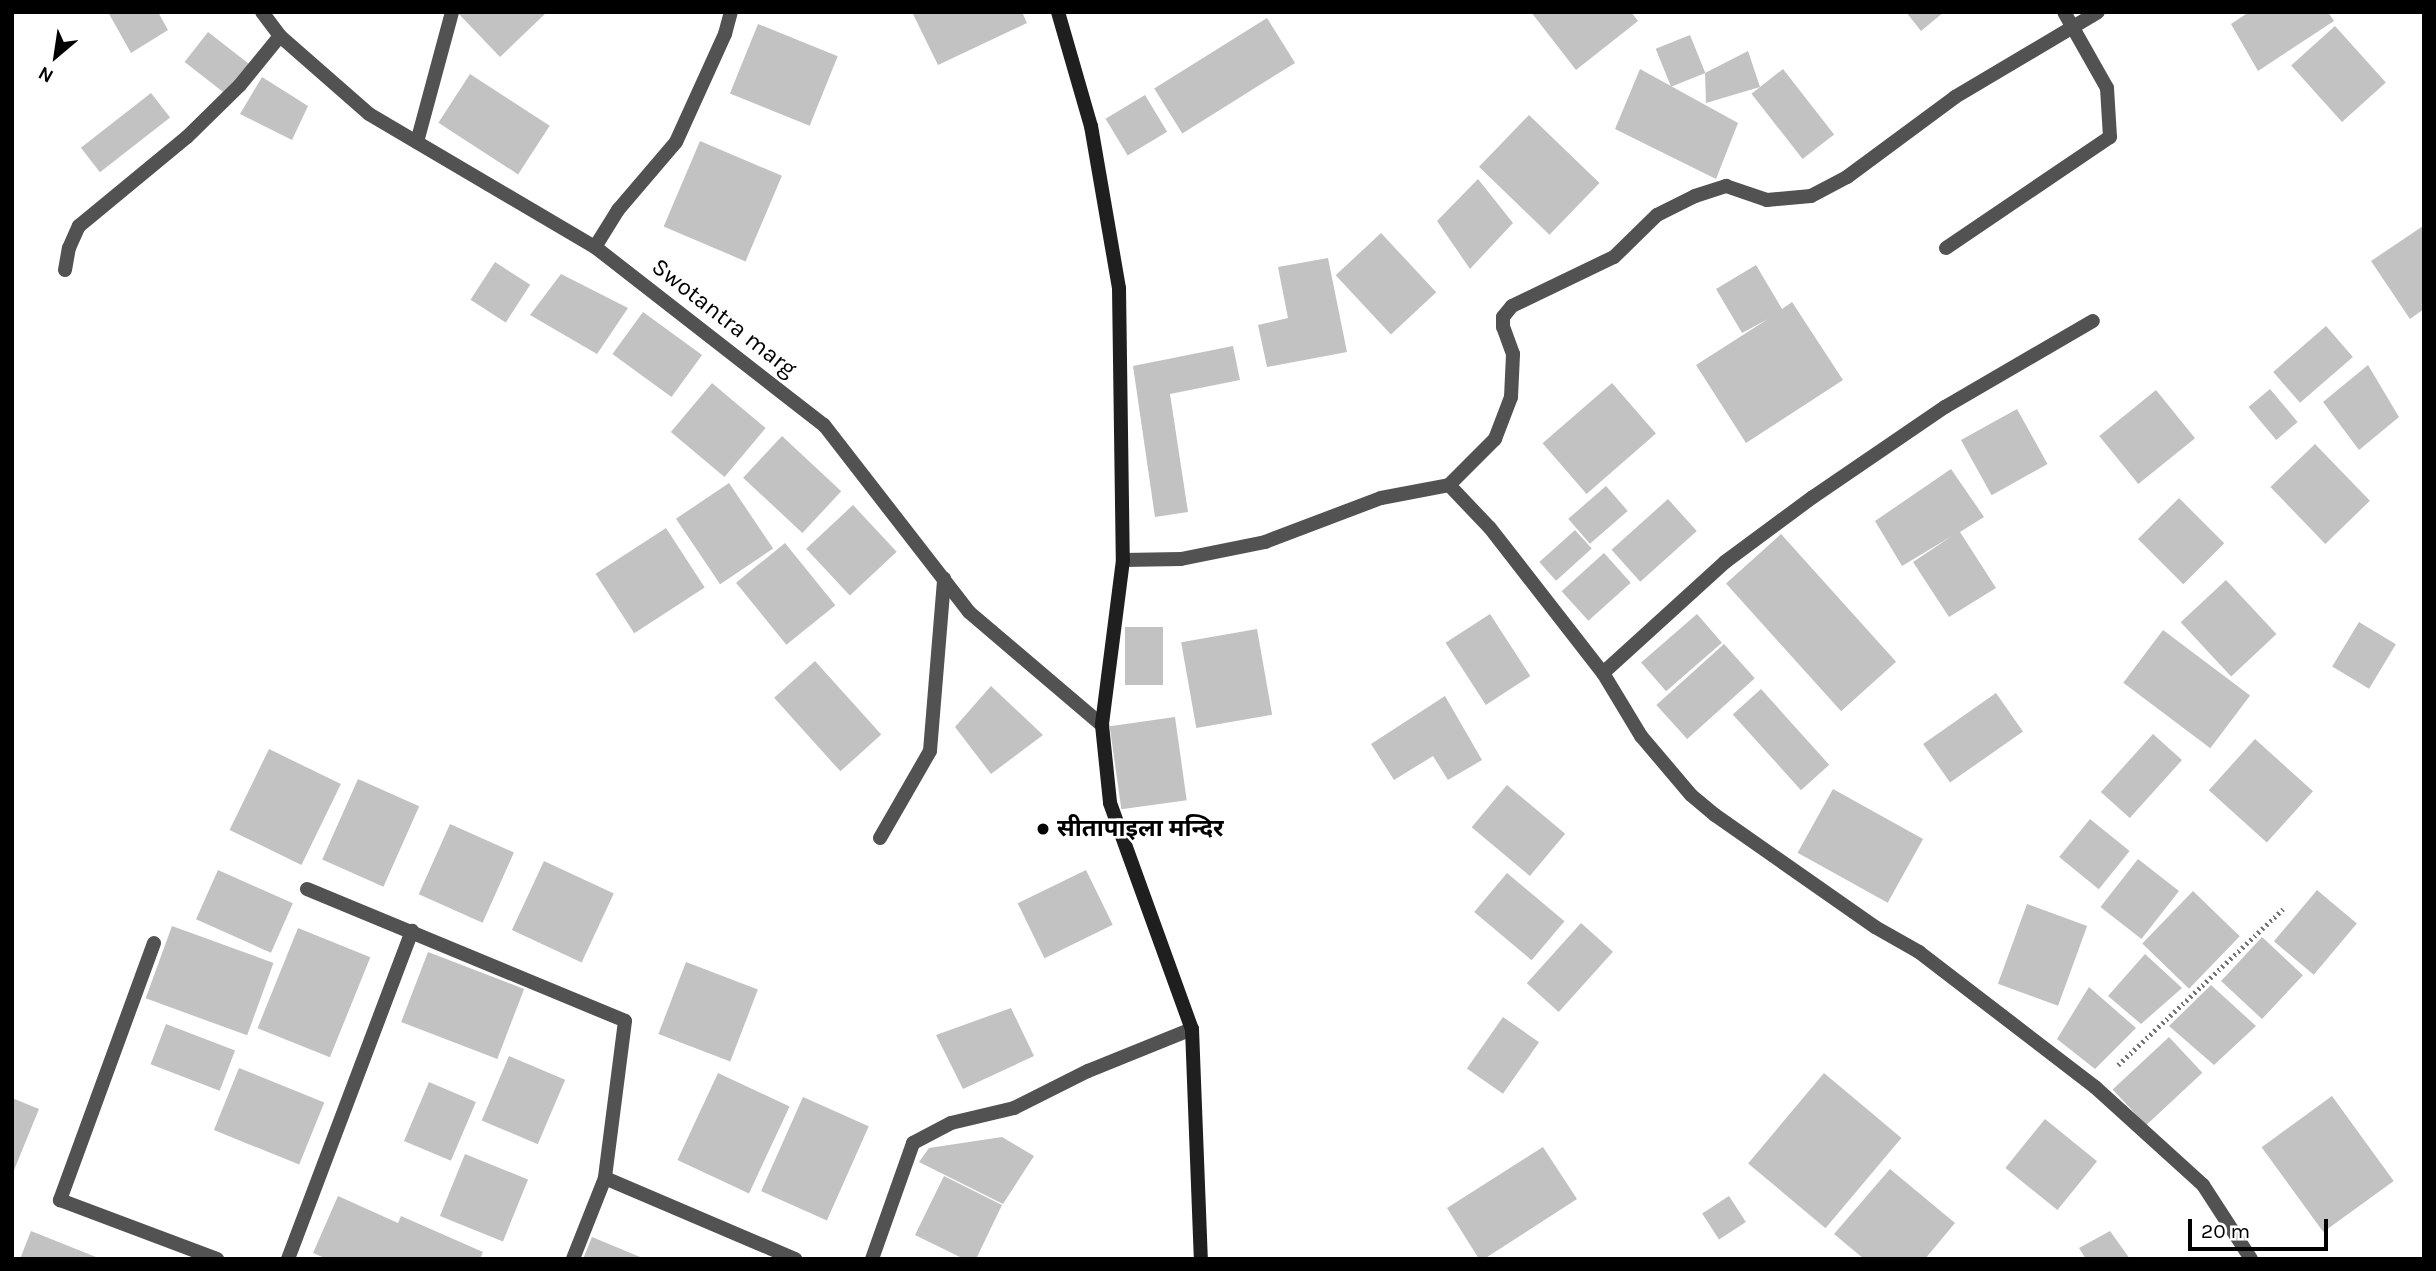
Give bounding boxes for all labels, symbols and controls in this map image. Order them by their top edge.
north arrow [21,21,91,91]
text: N [35,61,57,87]
street label: Swotantra marg [646,253,802,383]
place label: सीतापाइला मन्दिर [1057,815,1224,843]
marker: सीतापाइला मन्दिर [1035,821,1051,837]
scale bar [2191,1204,2331,1248]
text: 20 m [2201,1219,2250,1243]

